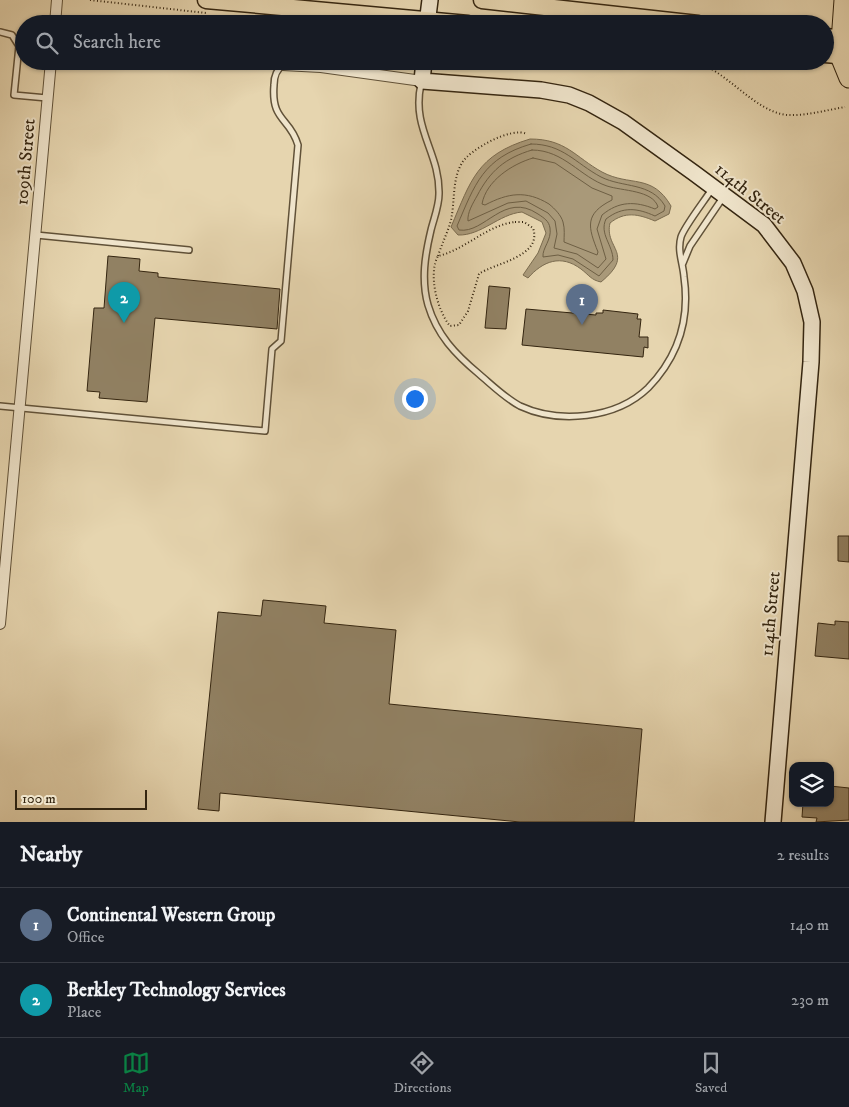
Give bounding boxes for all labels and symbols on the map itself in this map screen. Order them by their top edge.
street label: 109th Street [11,118,41,206]
street label: 114th Street [710,159,790,230]
pin: 2 [108,282,140,323]
pin: 1 [566,284,598,325]
your location [402,386,428,412]
street label: 114th Street [756,570,786,657]
scale bar [15,787,148,810]

